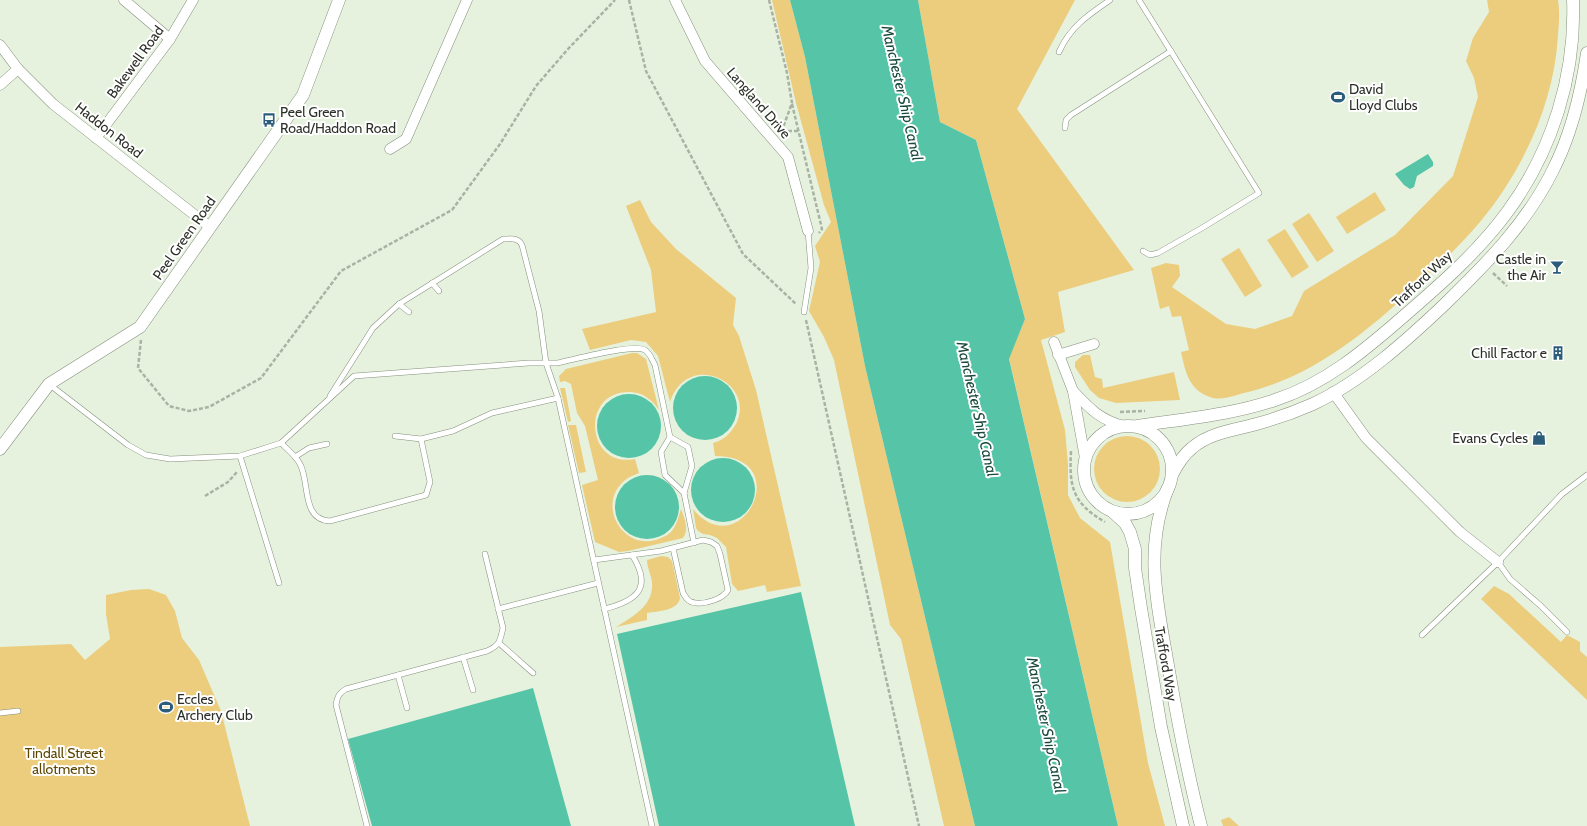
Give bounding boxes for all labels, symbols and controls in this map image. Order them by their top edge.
street label: Bakewell Road [103,22,167,102]
water label: Manchester Ship Canal [877,23,926,163]
street label: Langland Drive [723,64,795,142]
place label: David Lloyd Clubs [1349,80,1418,114]
sports icon: David Lloyd Clubs [1330,89,1346,105]
street label: Haddon Road [72,98,146,162]
place label: Peel Green Road/Haddon Road [280,103,396,137]
bus stop icon: Peel Green Road/Haddon Road [261,112,277,128]
street label: Peel Green Road [149,193,219,283]
street label: Trafford Way [1388,247,1456,311]
place label: Castle in the Air [1496,250,1547,284]
bar icon: Castle in the Air [1549,259,1565,275]
water label: Manchester Ship Canal [952,339,1001,479]
place label: Chill Factor e [1471,344,1547,362]
building icon: Chill Factor e [1550,345,1566,361]
place label: Evans Cycles [1452,429,1528,447]
shop icon: Evans Cycles [1531,430,1547,446]
street label: Trafford Way [1151,625,1181,703]
water label: Manchester Ship Canal [1023,655,1069,795]
place label: Eccles Archery Club [177,690,253,724]
sports icon: Eccles Archery Club [158,699,174,715]
park label: Tindall Street allotments [25,744,103,778]

